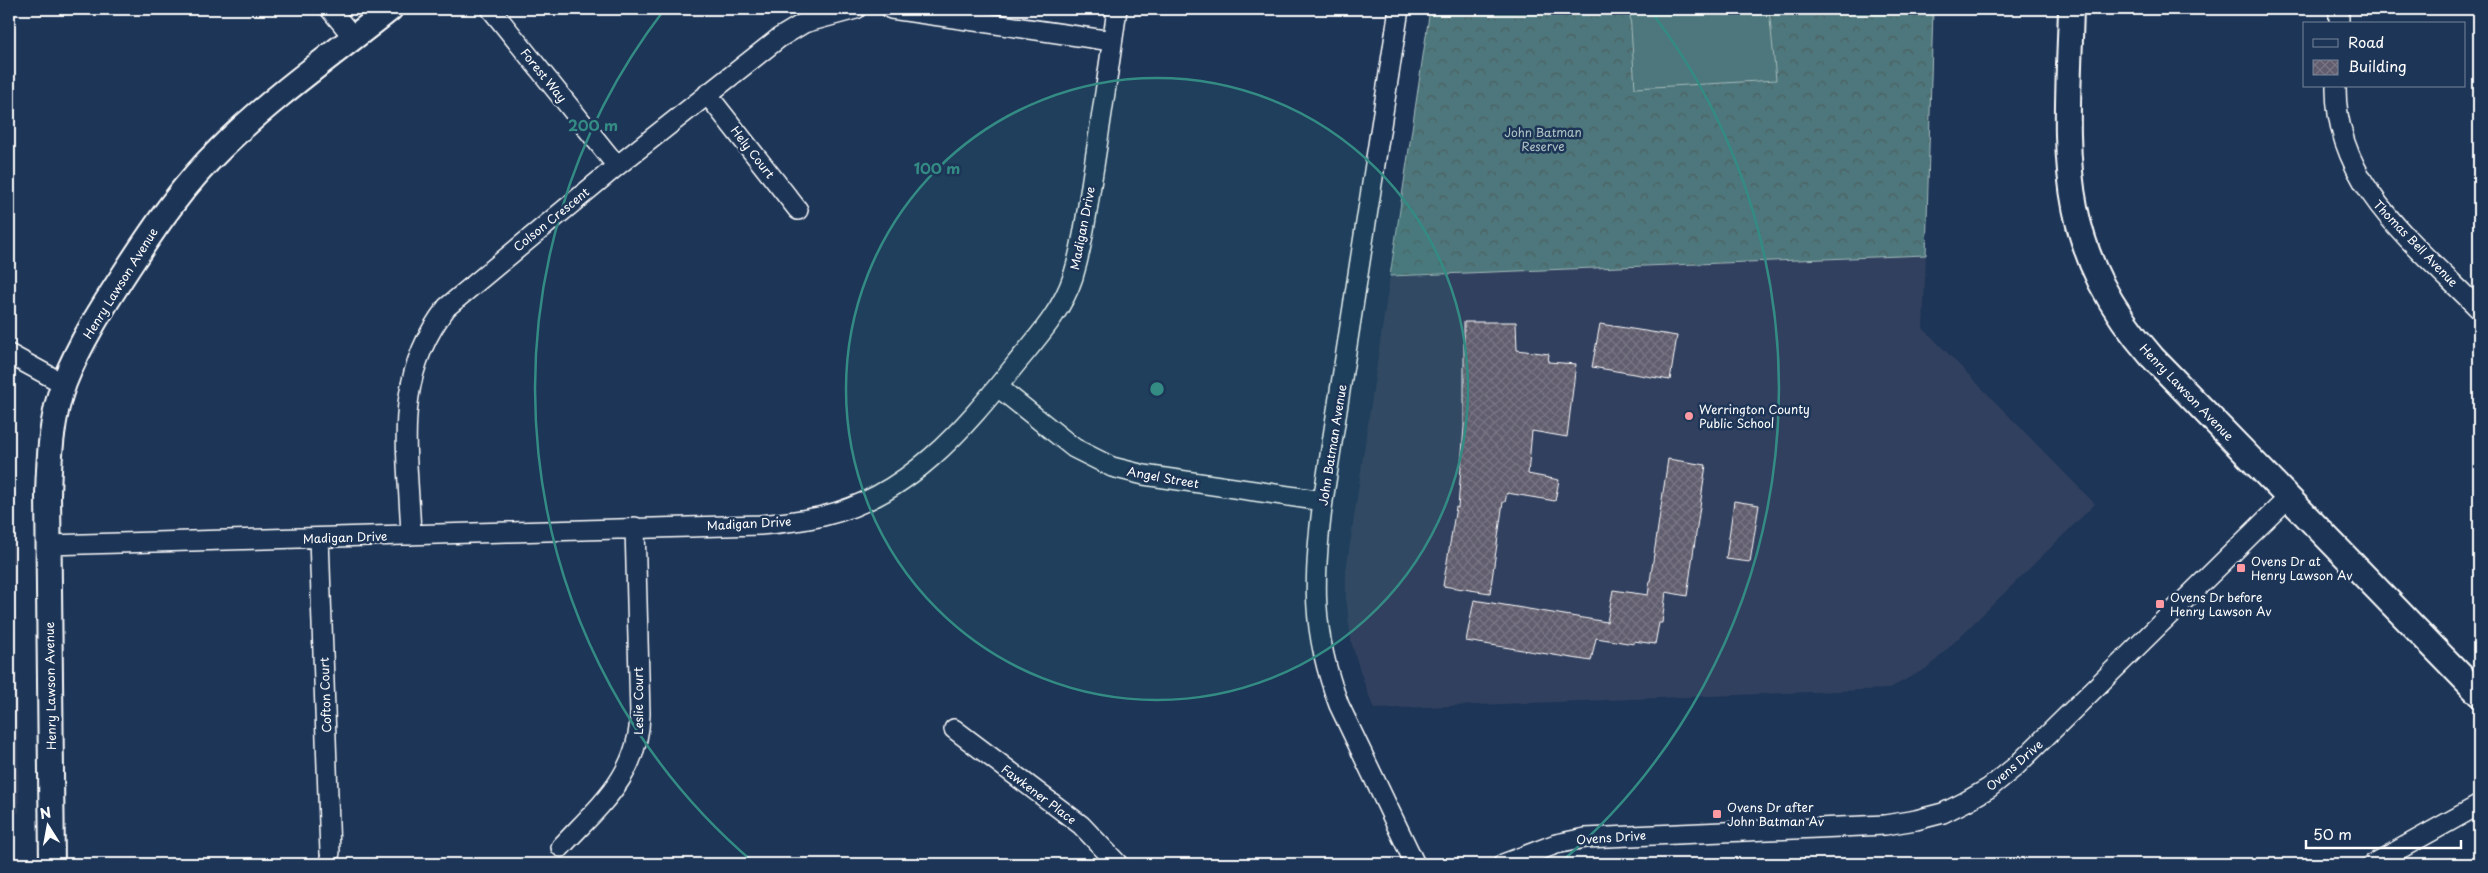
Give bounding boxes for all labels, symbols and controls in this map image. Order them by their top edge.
legend [2303,22,2466,88]
text: Road [2348,30,2384,53]
street label: Forest Way [517,44,572,106]
text: Building [2348,54,2407,77]
text: 200 m [568,113,618,136]
street label: Hely Court [727,122,779,182]
park label: John Batman Reserve [1504,123,1582,155]
text: 100 m [914,156,960,179]
street label: Colson Crescent [509,183,593,255]
street label: Madigan Drive [1065,185,1099,271]
street label: Thomas Bell Avenue [2370,195,2463,291]
street label: Henry Lawson Avenue [78,223,162,342]
street label: Henry Lawson Avenue [2136,340,2238,445]
centre of rings [1148,380,1166,398]
street label: John Batman Avenue [1314,383,1351,507]
place label: Werrington County Public School [1699,400,1810,432]
marker: Werrington County Public School [1683,410,1695,422]
street label: Angel Street [1126,462,1201,492]
street label: Madigan Drive [706,512,792,534]
street label: Madigan Drive [302,527,388,547]
place label: Ovens Dr at Henry Lawson Av [2251,552,2353,584]
marker: Ovens Dr at Henry Lawson Av [2235,562,2247,574]
place label: Ovens Dr before Henry Lawson Av [2170,588,2272,620]
marker: Ovens Dr before Henry Lawson Av [2154,598,2166,610]
street label: Henry Lawson Avenue [40,621,60,750]
street label: Cofton Court [315,657,335,733]
street label: Leslie Court [629,667,647,735]
street label: Ovens Drive [1982,735,2046,795]
street label: Fawkener Place [998,760,1080,828]
place label: Ovens Dr after John Batman Av [1727,798,1825,830]
north arrow [22,800,72,850]
text: N [38,801,53,824]
marker: Ovens Dr after John Batman Av [1711,808,1723,820]
scale bar [2306,818,2460,850]
text: 50 m [2313,822,2352,845]
street label: Ovens Drive [1575,826,1647,848]

